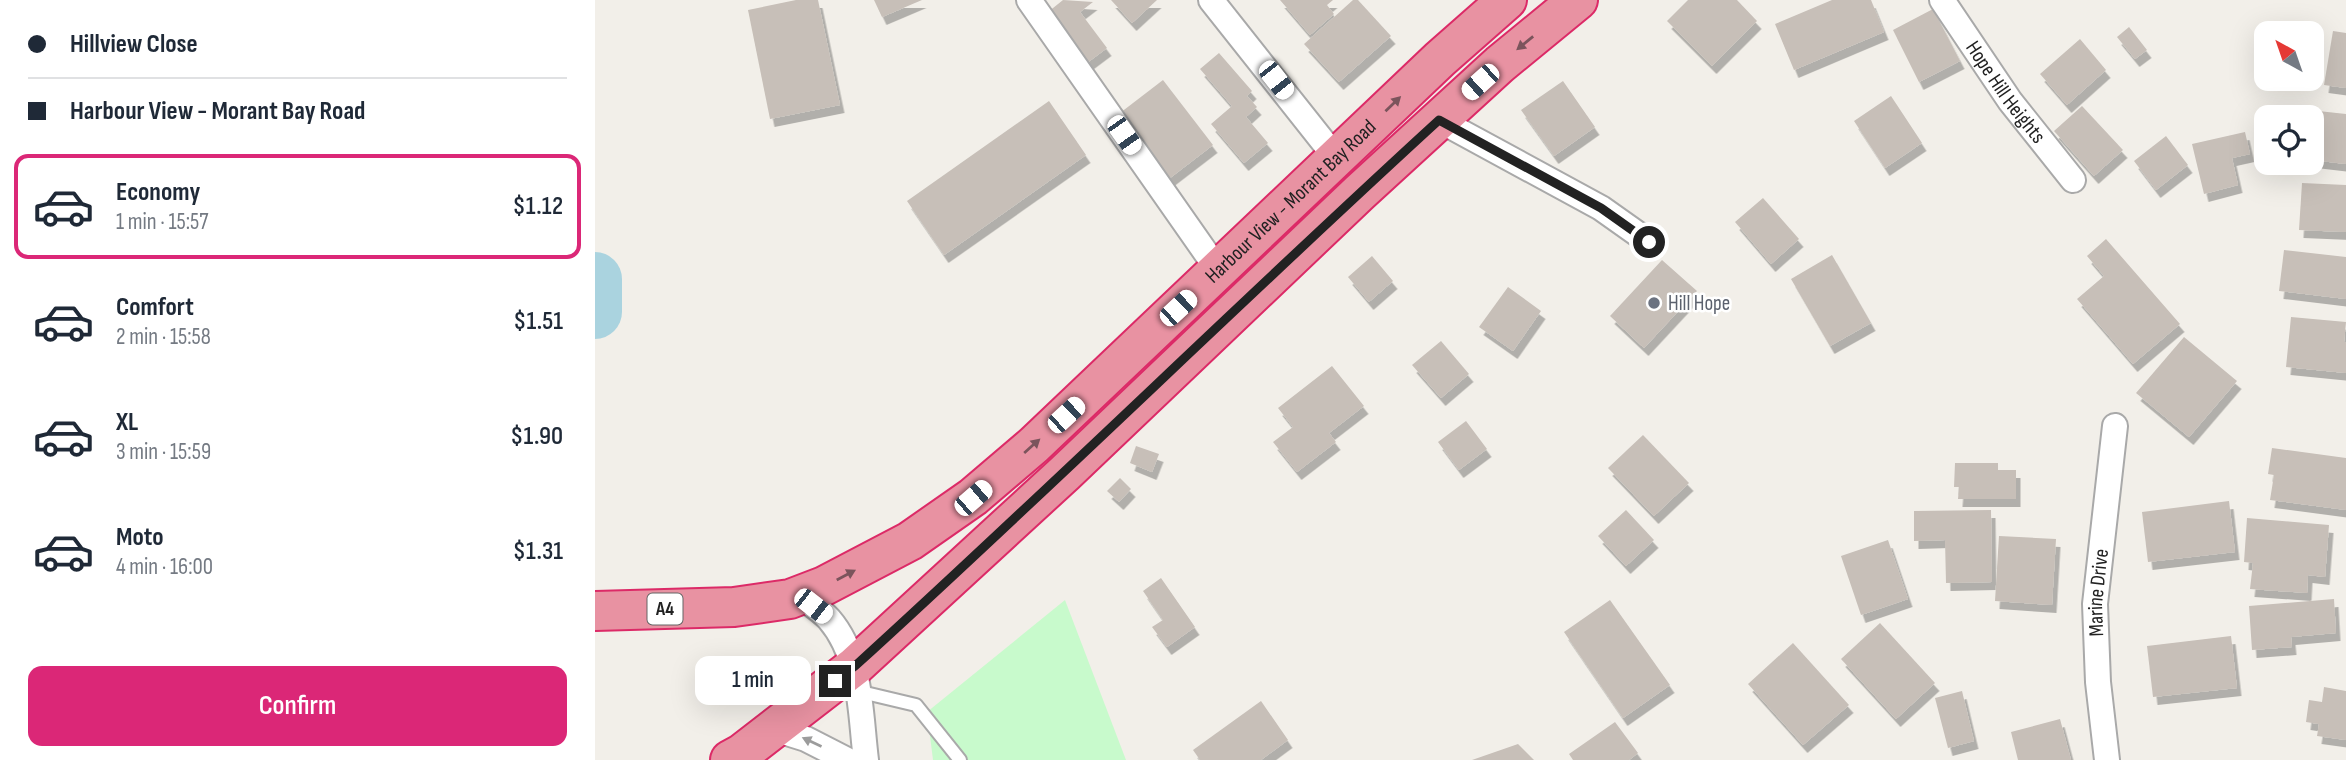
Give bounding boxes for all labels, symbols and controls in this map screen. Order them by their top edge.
north arrow [2254,21,2324,91]
map controls [2254,21,2324,175]
text: Hillview Close [70,29,198,60]
one-way arrow [1517,35,1534,50]
street label: Hope Hill Heights [1961,36,2051,148]
car [1255,57,1298,103]
car [1458,60,1503,104]
text: Harbour View - Morant Bay Road [70,96,365,127]
one-way arrow [1384,97,1401,113]
button: locate [2254,105,2324,175]
car [1104,112,1145,158]
street label: Harbour View - Morant Bay Road [1200,114,1381,288]
icon: car [32,175,95,238]
text: Economy [116,177,200,208]
text: $1.12 [513,191,563,222]
text: 1 min · 15:57 [116,208,208,236]
route start [1633,226,1665,258]
car [1156,286,1201,330]
icon: car [32,290,95,353]
place label: Hill Hope [1668,291,1730,316]
text: Comfort [116,292,194,323]
marker: Hill Hope [1646,295,1662,311]
text: $1.51 [513,306,563,337]
text: 2 min · 15:58 [116,323,211,351]
car [1044,393,1089,437]
icon: car [32,405,95,468]
text: XL [116,407,138,438]
text: $1.90 [510,421,563,452]
text: 3 min · 15:59 [116,438,211,466]
one-way arrow [1024,439,1041,454]
car [951,476,996,520]
icon: car [32,520,95,583]
text: Moto [116,522,164,553]
text: $1.31 [513,536,563,567]
street label: Marine Drive [2082,548,2114,637]
text: 4 min · 16:00 [116,553,213,581]
one-way arrow [836,569,856,580]
car [790,585,837,627]
road number: A4 [647,594,683,624]
callout: 1 min [695,656,811,706]
route end [819,665,851,697]
button: Confirm [28,666,567,746]
text: 1 min [732,666,774,694]
one-way arrow [802,736,822,748]

